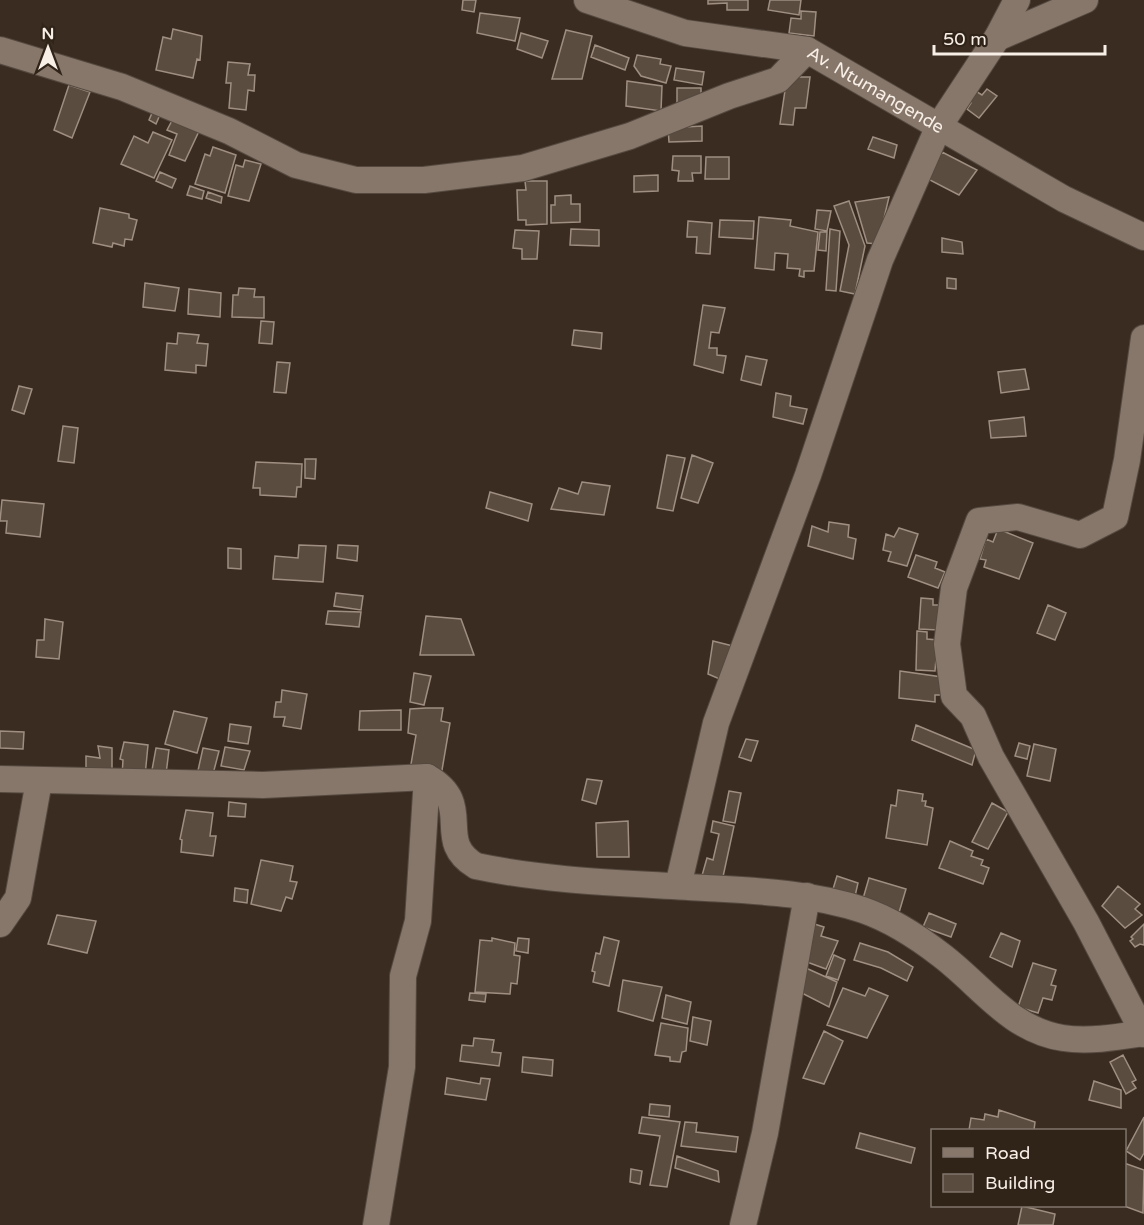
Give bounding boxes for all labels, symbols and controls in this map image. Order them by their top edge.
north arrow [18,18,78,78]
scale bar [934,18,1105,56]
text: N [42,24,54,44]
text: 50 m [943,28,987,50]
street label: Av. Ntumangende [803,41,948,138]
legend [931,1129,1126,1207]
text: Road [985,1142,1030,1164]
text: Building [985,1172,1055,1194]

